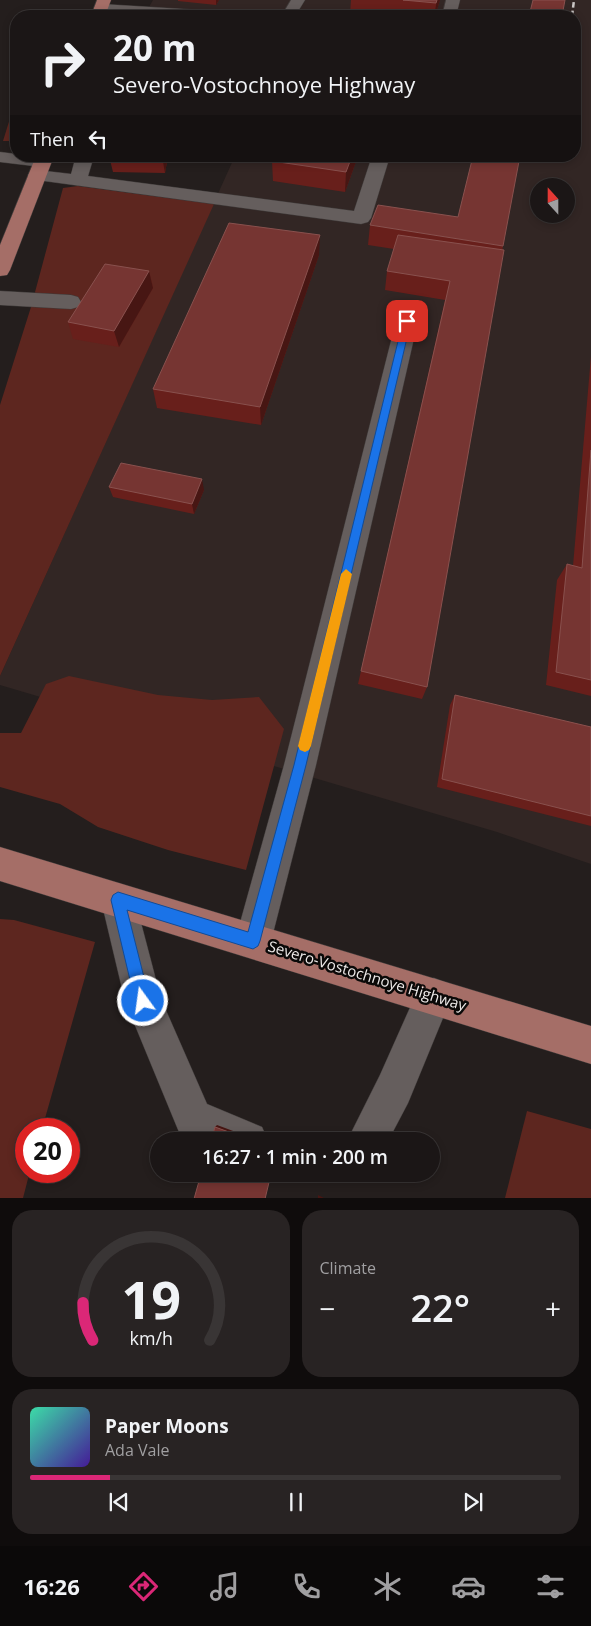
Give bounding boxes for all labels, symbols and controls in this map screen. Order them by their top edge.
text: 20 m [113,24,196,71]
icon: right [30,30,95,95]
text: Severo-Vostochnoye Highway [113,69,415,99]
icon: left [84,125,112,153]
text: Then [30,126,74,152]
north arrow [530,178,575,222]
map controls [530,178,575,223]
pin [386,300,428,342]
icon: arrive [393,307,421,335]
street label: Severo-Vostochnoye Highway [266,935,469,1015]
position arrow [116,974,168,1026]
speed limit sign: 20 [15,1118,80,1183]
text: 16:27 · 1 min · 200 m [202,1144,388,1170]
text: Climate [320,1257,376,1279]
text: 19 [121,1263,180,1334]
text: 22° [410,1281,470,1333]
text: − [320,1289,336,1327]
text: + [545,1289,561,1327]
text: km/h [129,1326,172,1350]
text: Paper Moons [105,1413,229,1439]
text: Ada Vale [105,1439,169,1461]
icon: previous [105,1488,133,1516]
icon: pause [282,1488,310,1516]
icon: next [459,1488,487,1516]
icon: directions [126,1569,161,1604]
icon: music [207,1569,242,1604]
icon: phone [289,1569,324,1604]
icon: climate [370,1569,405,1604]
icon: car [451,1569,486,1604]
icon: filters [533,1569,568,1604]
text: 16:26 [23,1571,80,1601]

